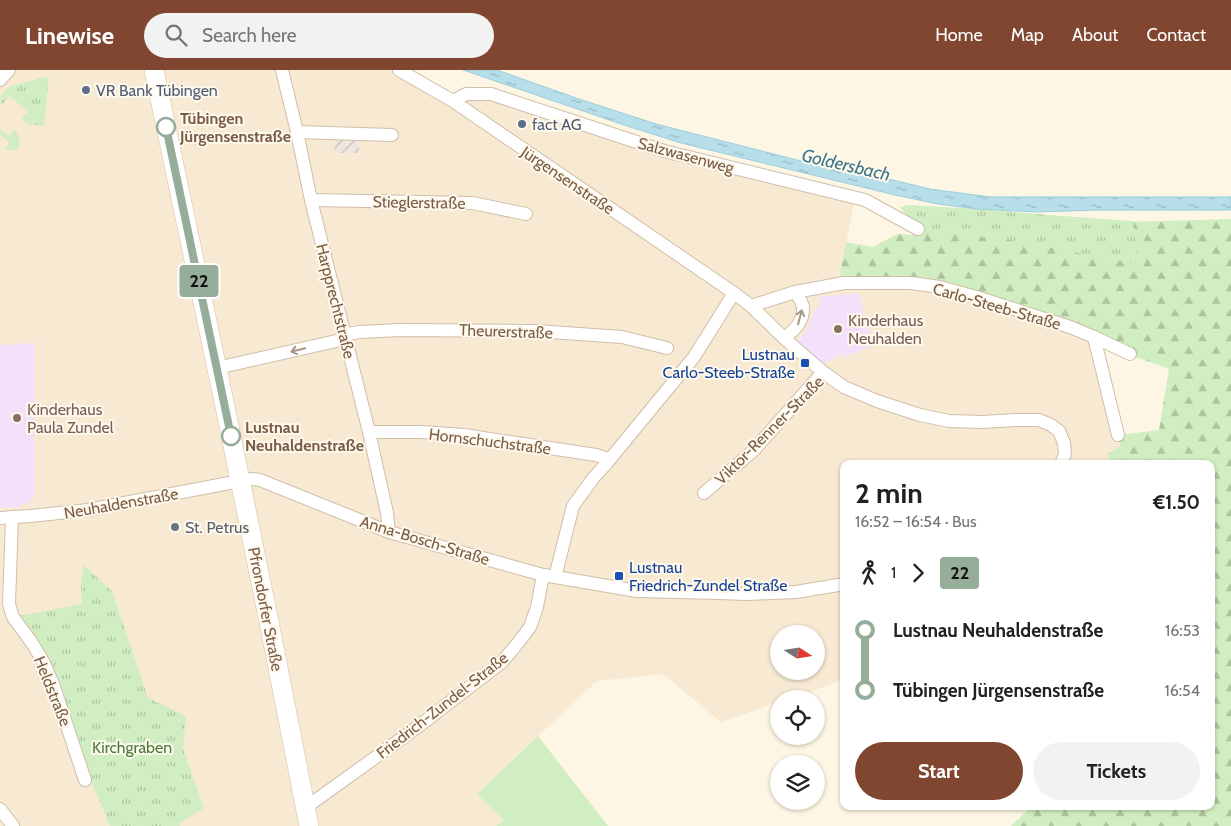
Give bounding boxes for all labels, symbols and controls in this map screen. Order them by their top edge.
search box [144,13,494,58]
text: Linewise [25,21,114,50]
icon: search [162,21,190,49]
text: Search here [202,24,297,47]
text: Home [935,24,983,46]
text: Map [1011,24,1044,46]
text: About [1072,24,1118,46]
text: Contact [1146,24,1206,46]
place label: VR Bank Tübingen [96,81,218,100]
marker: VR Bank Tübingen [80,84,92,96]
place label: Tübingen Jürgensenstraße [179,109,291,146]
place label: fact AG [532,115,582,134]
marker: Tübingen Jürgensenstraße [156,117,176,137]
marker: fact AG [516,118,528,130]
street label: Salzwasenweg [636,134,737,178]
street label: Jürgensenstraße [517,142,618,219]
water label: Goldersbach [800,144,892,186]
street label: Stieglerstraße [372,192,466,213]
street label: Harpprechtstraße [312,242,359,361]
line badge: 22 [176,265,222,297]
text: 22 [189,270,209,292]
street label: Carlo-Steeb-Straße [931,279,1063,334]
one-way arrow [796,309,805,325]
place label: Kinderhaus Neuhalden [848,311,924,348]
street label: Theurerstraße [459,320,553,343]
marker: Kinderhaus Neuhalden [832,323,844,335]
place label: Lustnau Carlo-Steeb-Straße [663,345,795,382]
one-way arrow [290,346,306,355]
marker: Lustnau Carlo-Steeb-Straße [799,357,811,369]
street label: Viktor-Renner-Straße [711,372,828,489]
place label: Kinderhaus Paula Zundel [27,400,114,437]
marker: Kinderhaus Paula Zundel [11,412,23,424]
place label: Lustnau Neuhaldenstraße [245,418,364,455]
street label: Hornschuchstraße [428,425,552,458]
marker: Lustnau Neuhaldenstraße [221,426,241,446]
text: 2 min [855,476,923,510]
street label: Neuhaldenstraße [62,484,180,523]
text: €1.50 [1153,491,1200,514]
street label: Anna-Bosch-Straße [358,512,492,569]
text: 16:52 – 16:54 · Bus [855,512,977,531]
place label: St. Petrus [185,518,249,537]
marker: St. Petrus [169,521,181,533]
street label: Pfrondorfer Straße [244,545,287,673]
place label: Lustnau Friedrich-Zundel Straße [629,558,788,595]
icon: walk [855,559,883,587]
icon: forward [904,559,932,587]
text: 22 [950,562,969,584]
text: 1 [891,563,896,582]
marker: Lustnau Friedrich-Zundel Straße [613,570,625,582]
text: Lustnau Neuhaldenstraße [893,619,1103,642]
text: 16:53 [1165,621,1200,640]
north arrow [770,625,825,680]
map controls [770,625,825,810]
street label: Friedrich-Zundel-Straße [373,648,512,763]
street label: Heldstraße [30,653,75,729]
text: Tübingen Jürgensenstraße [893,679,1104,702]
text: 16:54 [1164,681,1200,700]
button: locate [770,690,825,745]
park label: Kirchgraben [92,738,172,757]
button: Start [855,742,1023,800]
button: Tickets [1033,742,1200,800]
button: layers [770,755,825,810]

